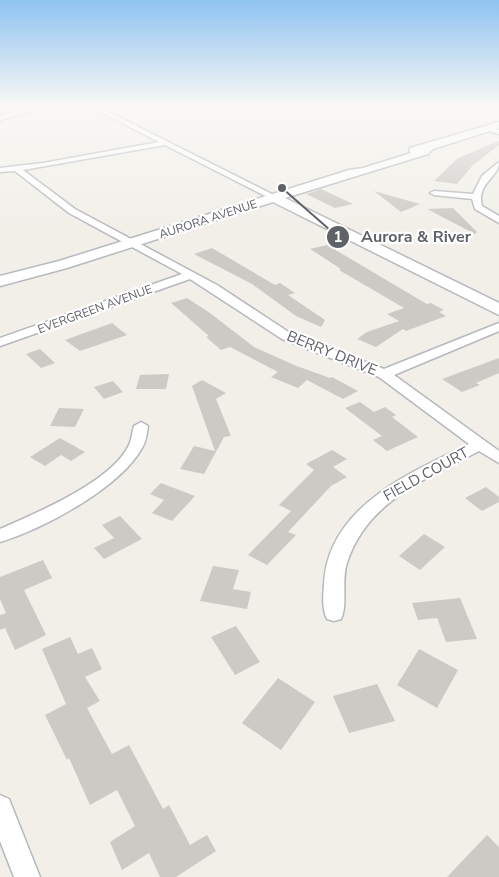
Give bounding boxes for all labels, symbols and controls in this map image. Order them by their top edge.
street label: AURORA AVENUE [157,196,259,242]
callout: Aurora & River [326,221,481,252]
text: Aurora & River [361,226,472,248]
text: 1 [333,227,343,247]
street label: EVERGREEN AVENUE [36,281,155,337]
street label: BERRY DRIVE [284,326,380,380]
street label: FIELD COURT [380,442,472,506]

